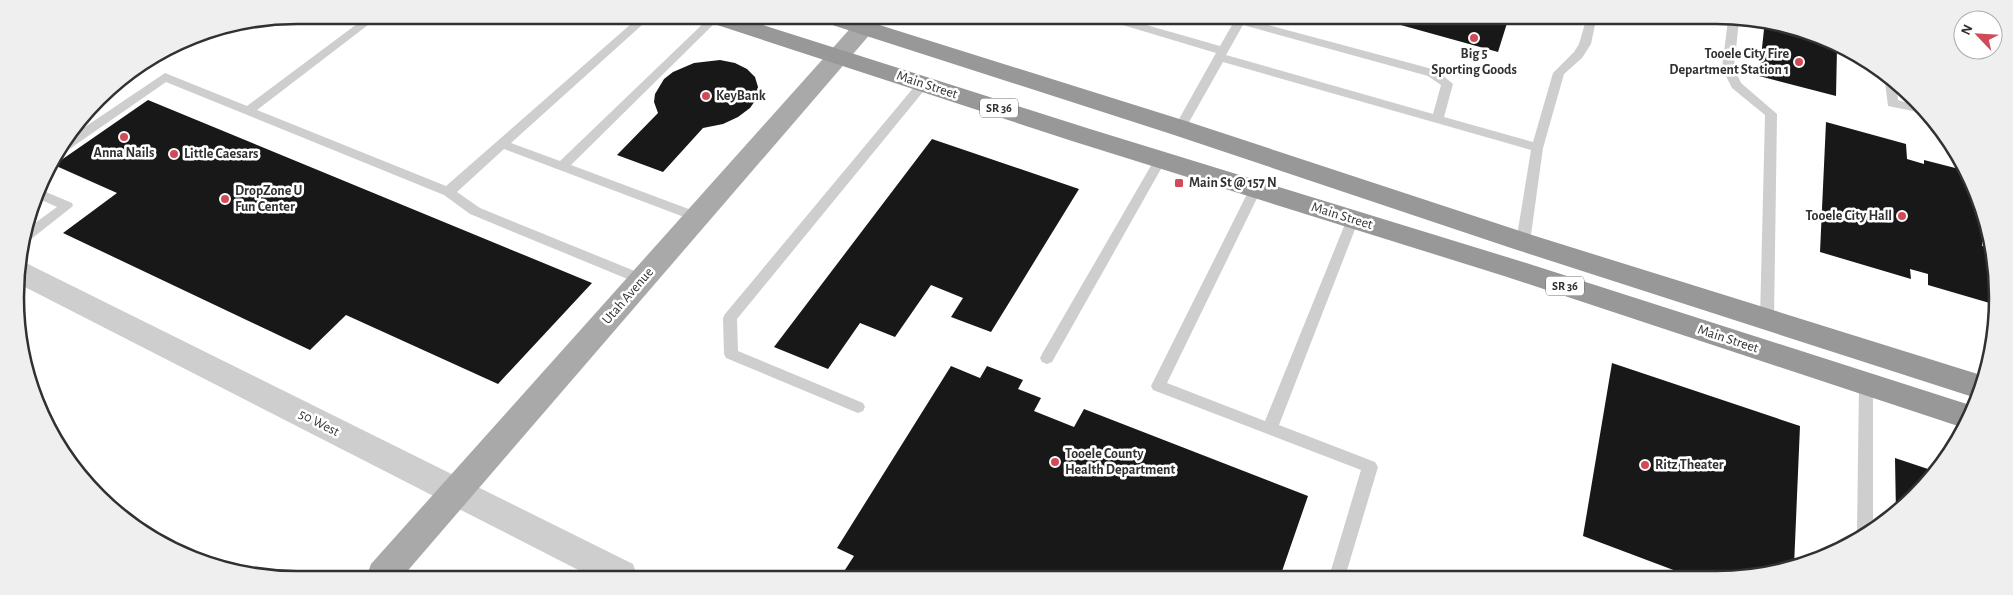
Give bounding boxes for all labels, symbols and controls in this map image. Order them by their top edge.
north arrow [1953,10,2003,60]
text: N [1959,23,1976,37]
marker: Big 5 Sporting Goods [1468,32,1480,44]
place label: Big 5 Sporting Goods [1431,47,1517,77]
place label: Tooele City Fire Department Station 1 [1669,47,1789,77]
marker: Tooele City Fire Department Station 1 [1793,56,1805,68]
street label: Main Street [895,69,960,102]
place label: KeyBank [716,89,766,103]
marker: KeyBank [700,90,712,102]
road number: SR 36 [980,99,1018,118]
marker: Anna Nails [118,131,130,143]
place label: Anna Nails [94,146,154,160]
place label: Little Caesars [184,147,258,161]
marker: Little Caesars [168,148,180,160]
place label: Main St @ 157 N [1189,176,1277,190]
marker: Main St @ 157 N [1173,177,1185,189]
place label: DropZone U Fun Center [235,184,302,214]
marker: DropZone U Fun Center [219,193,231,205]
street label: Main Street [1310,200,1375,232]
place label: Tooele City Hall [1805,209,1892,223]
marker: Tooele City Hall [1896,210,1908,222]
street label: Utah Avenue [600,265,656,327]
road number: SR 36 [1546,276,1584,296]
street label: Main Street [1696,323,1761,356]
street label: 50 West [296,407,342,439]
place label: Tooele County Health Department [1065,447,1175,477]
marker: Tooele County Health Department [1049,456,1061,468]
place label: Ritz Theater [1655,458,1724,472]
marker: Ritz Theater [1639,459,1651,471]

